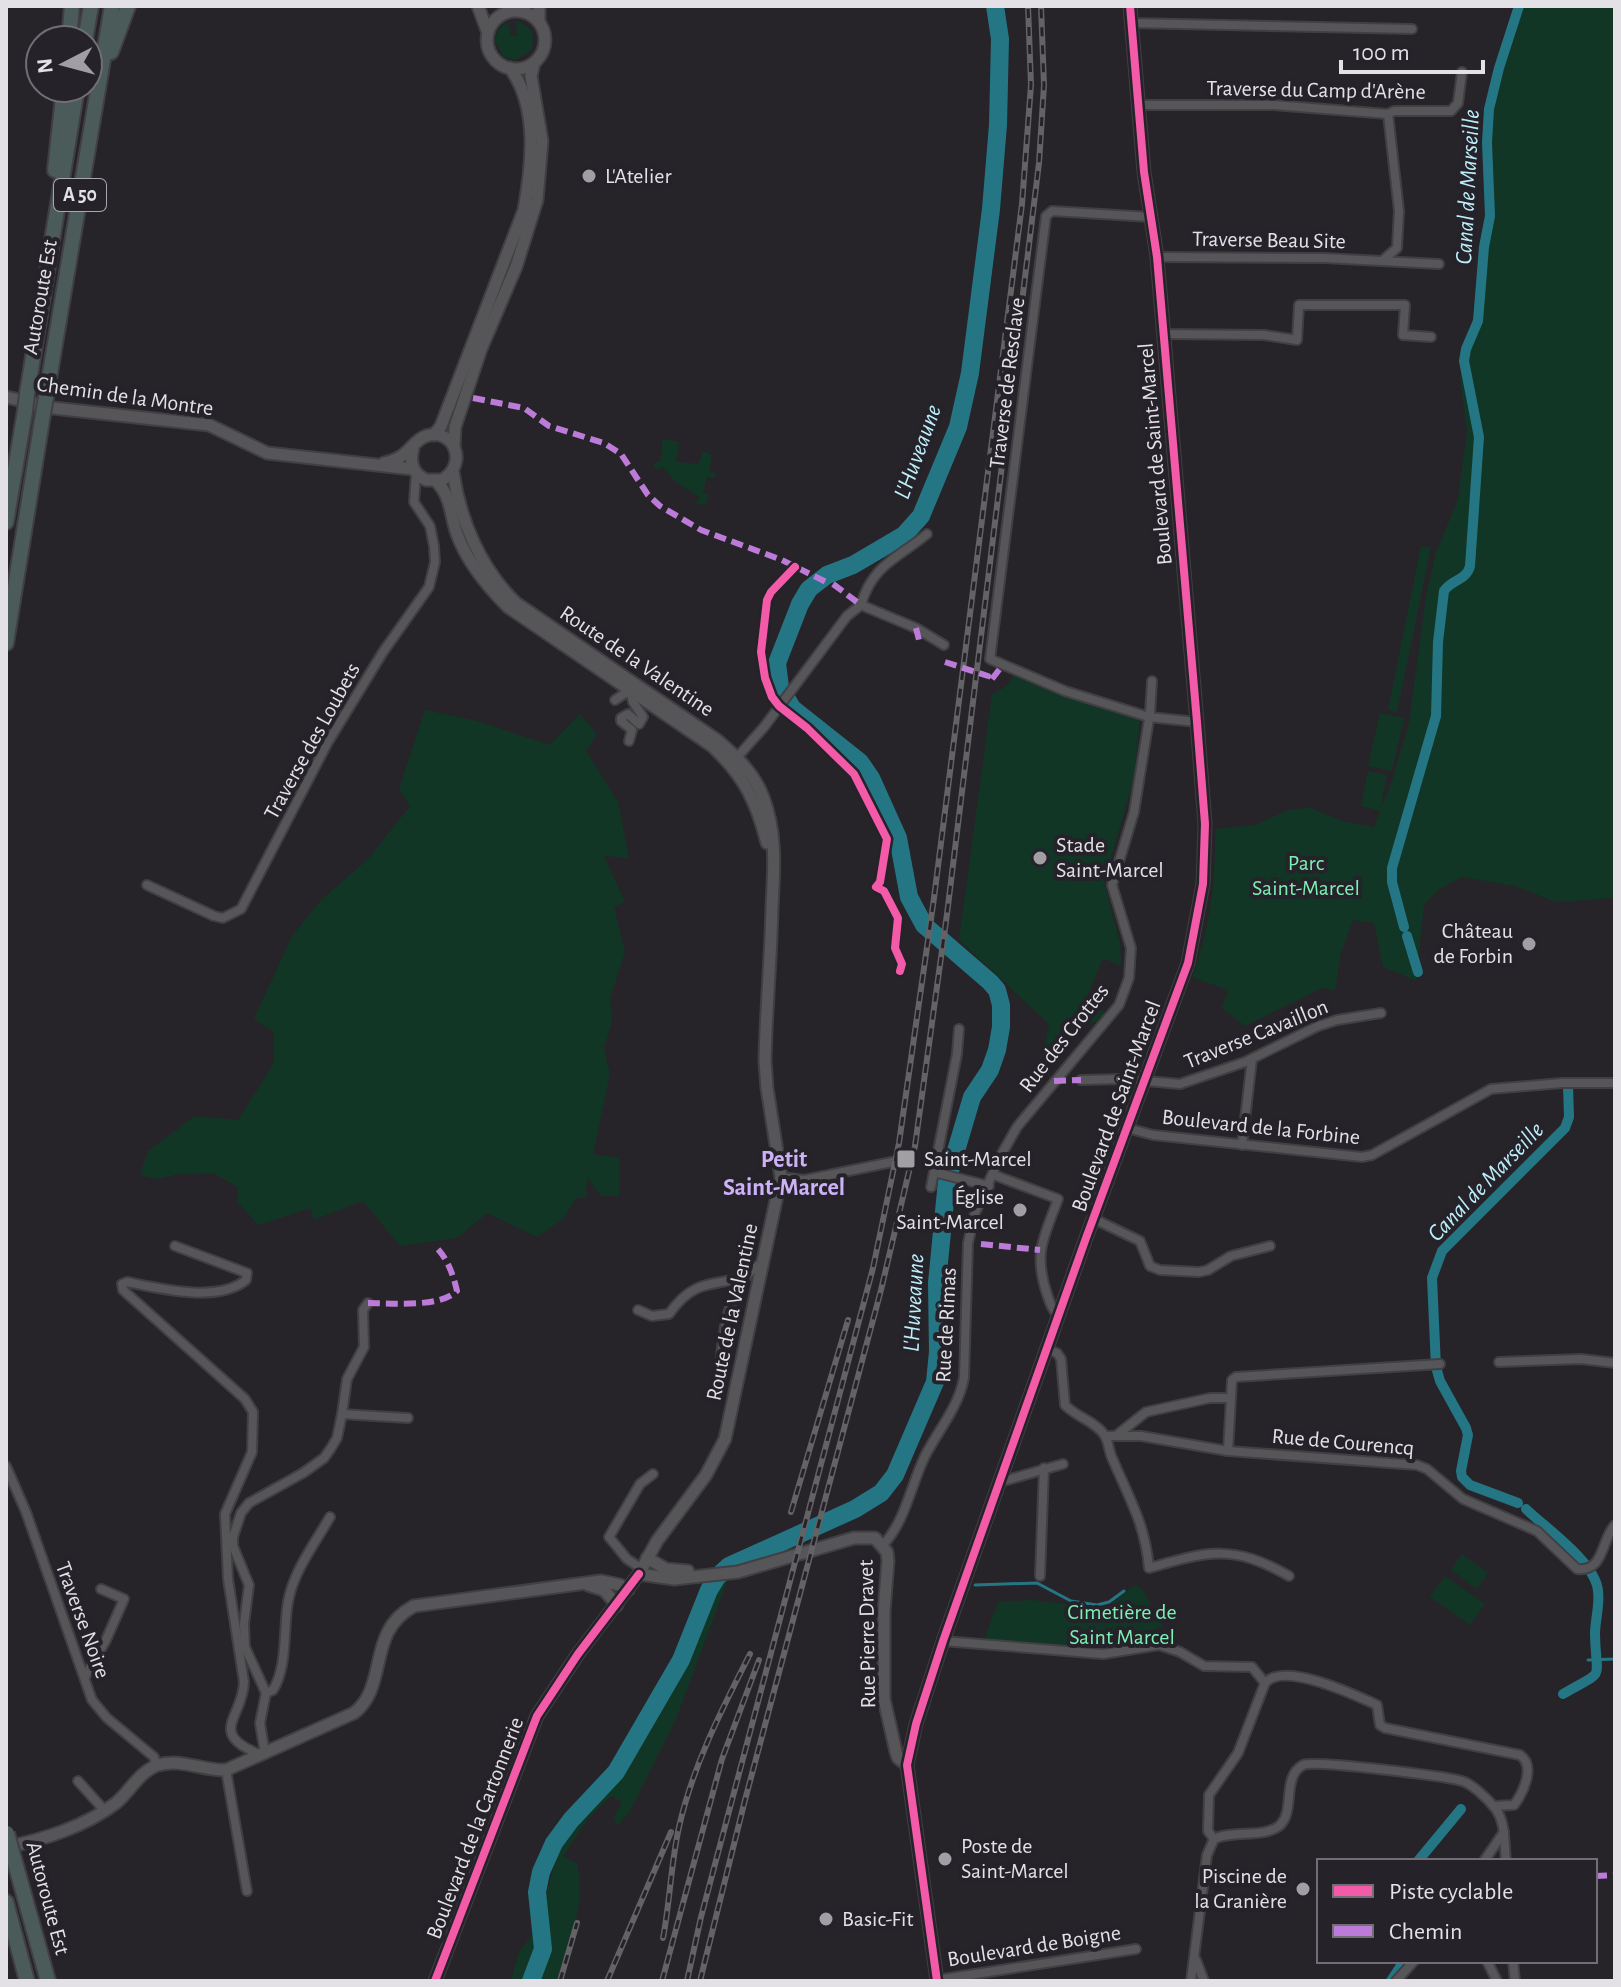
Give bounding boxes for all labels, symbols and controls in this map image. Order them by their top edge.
north arrow [24,24,104,104]
scale bar [1341,24,1483,74]
text: 100 m [1353,41,1410,65]
text: N [33,57,57,75]
street label: Traverse du Camp d'Arène [1206,77,1426,103]
water label: Canal de Marseille [1452,109,1484,265]
place label: L'Atelier [605,165,672,187]
marker: L'Atelier [580,167,598,185]
road number: A 50 [54,179,106,211]
street label: Traverse Beau Site [1192,228,1346,252]
street label: Autoroute Est [19,238,61,356]
street label: Traverse de Resclave [986,296,1028,470]
street label: Boulevard de Saint-Marcel [1134,342,1176,566]
street label: Chemin de la Montre [35,373,215,419]
water label: L'Huveaune [890,402,946,502]
street label: Route de la Valentine [556,601,718,721]
street label: Traverse des Loubets [260,659,364,823]
place label: Stade Saint-Marcel [1056,834,1164,881]
marker: Stade Saint-Marcel [1031,849,1049,867]
park label: Parc Saint-Marcel [1252,852,1360,899]
place label: Château de Forbin [1433,920,1513,967]
marker: Château de Forbin [1520,935,1538,953]
street label: Rue des Crottes [1015,980,1113,1096]
street label: Traverse Cavaillon [1181,995,1331,1073]
street label: Boulevard de Saint-Marcel [1067,997,1165,1215]
street label: Boulevard de la Forbine [1161,1106,1361,1148]
water label: Canal de Marseille [1423,1118,1549,1246]
district label: Petit Saint-Marcel [723,1148,845,1200]
marker: Saint-Marcel [895,1148,917,1170]
place label: Saint-Marcel [924,1148,1032,1170]
place label: Église Saint-Marcel [896,1185,1004,1233]
marker: Église Saint-Marcel [1011,1201,1029,1219]
street label: Route de la Valentine [702,1221,762,1403]
water label: L'Huveaune [899,1253,929,1353]
street label: Rue de Rimas [932,1267,960,1383]
street label: Rue de Courencq [1271,1425,1415,1459]
street label: Traverse Noire [52,1559,114,1681]
street label: Rue Pierre Dravet [855,1559,879,1709]
park label: Cimetière de Saint Marcel [1067,1601,1177,1648]
street label: Boulevard de la Cartonnerie [423,1714,527,1942]
place label: Poste de Saint-Marcel [961,1835,1069,1882]
street label: Autoroute Est [22,1839,74,1957]
marker: Poste de Saint-Marcel [936,1850,954,1868]
legend [1317,1859,1597,1963]
place label: Piscine de la Granière [1194,1865,1287,1912]
marker: Piscine de la Granière [1294,1880,1312,1898]
text: Piste cyclable [1389,1880,1513,1904]
place label: Basic-Fit [842,1908,913,1930]
marker: Basic-Fit [817,1910,835,1928]
text: Chemin [1389,1920,1462,1944]
street label: Boulevard de Boigne [946,1921,1122,1971]

